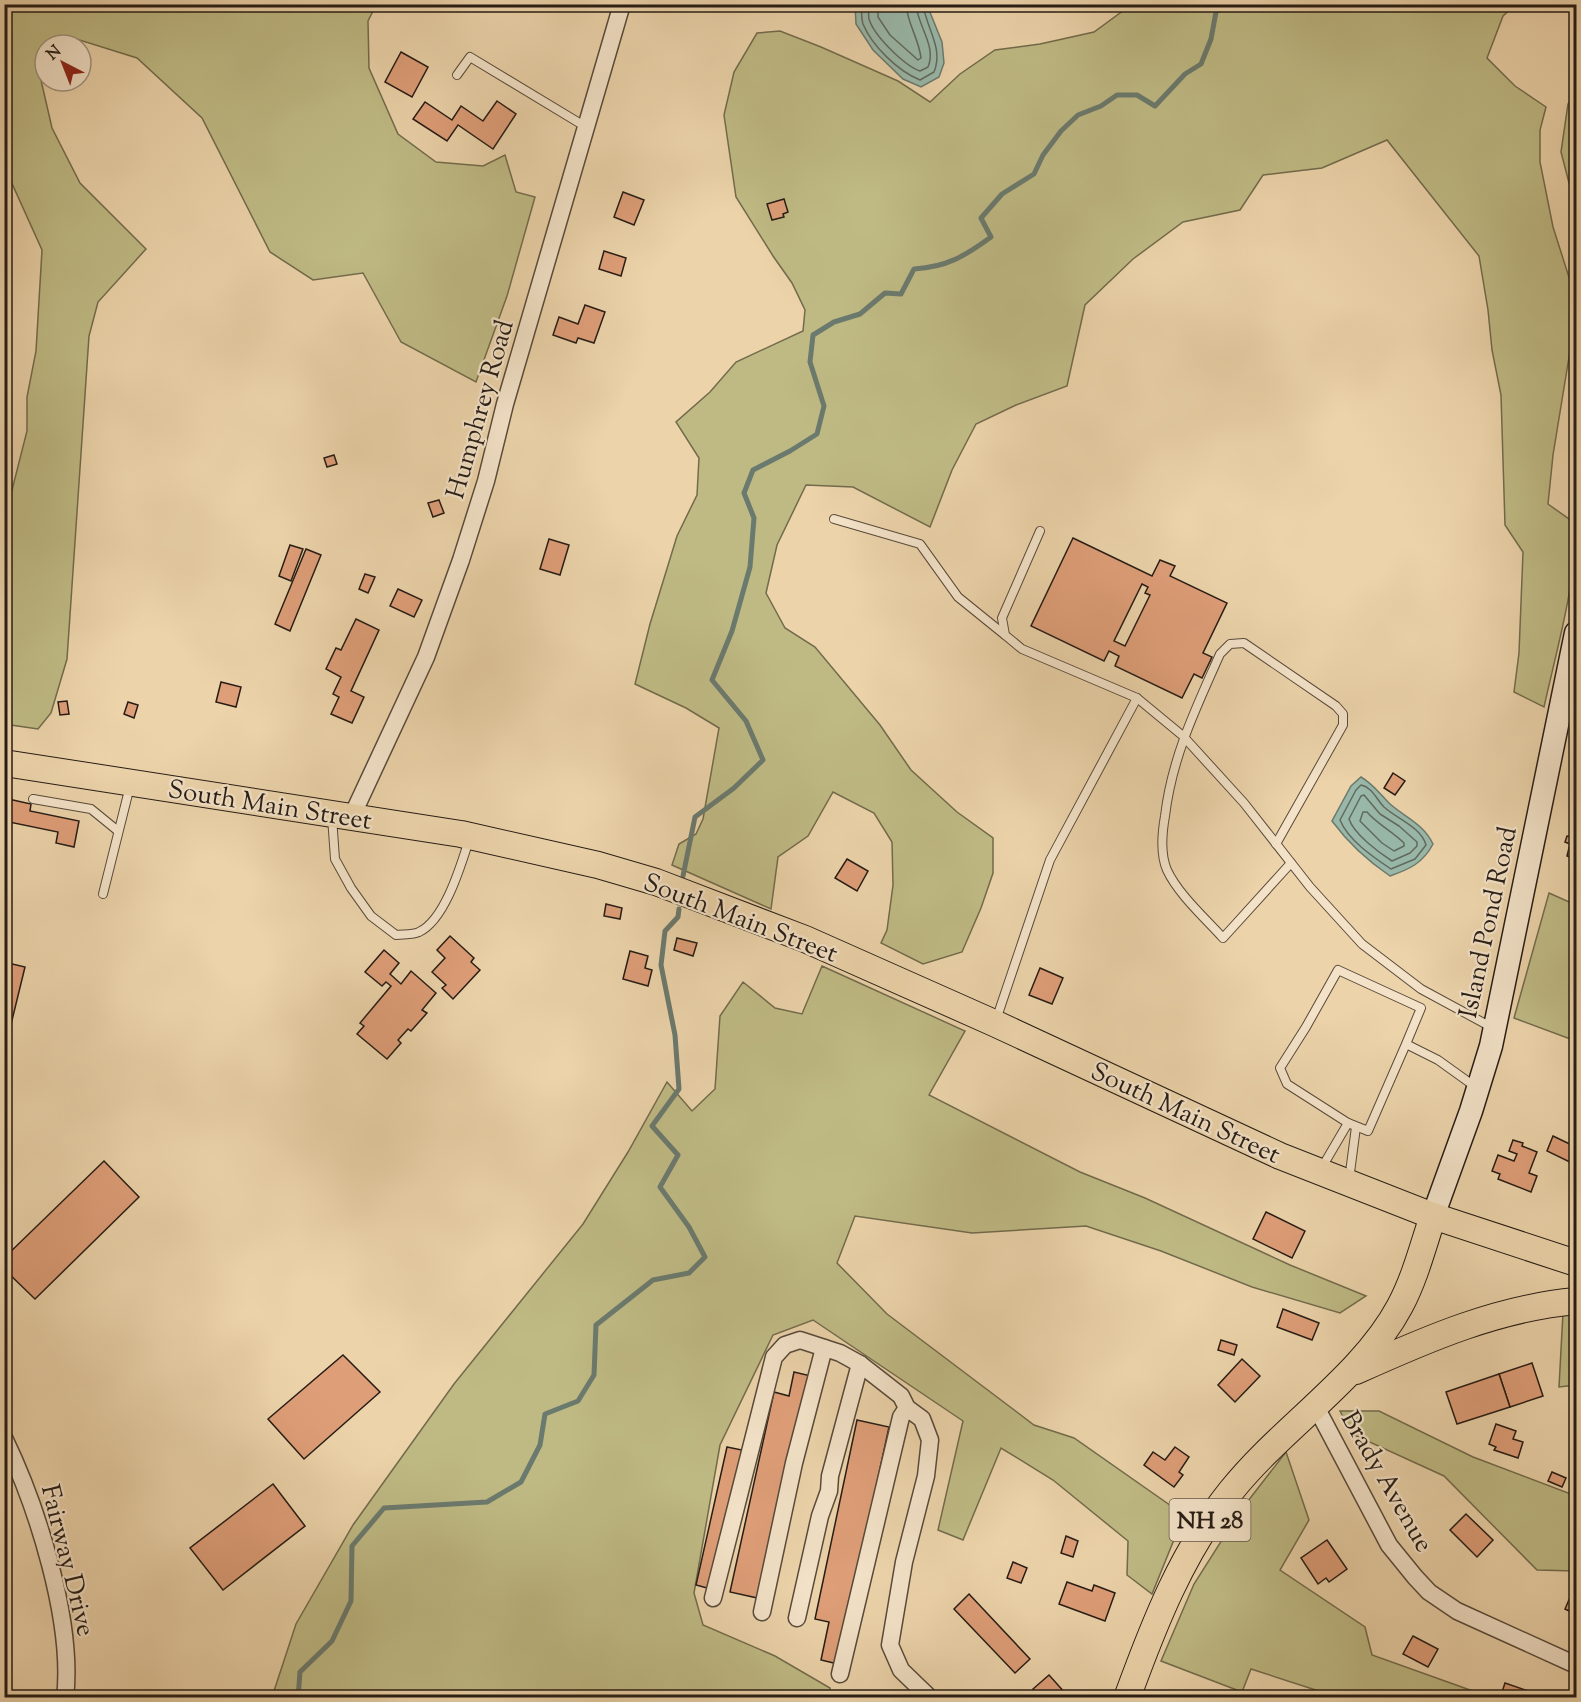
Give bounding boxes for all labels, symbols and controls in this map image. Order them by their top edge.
north arrow [33,33,93,93]
text: N [42,41,67,67]
street label: Humphrey Road [438,316,525,503]
street label: South Main Street [165,772,374,841]
street label: Island Pond Road [1451,823,1528,1022]
street label: South Main Street [637,865,843,973]
street label: South Main Street [1084,1054,1286,1175]
street label: Brady Avenue [1330,1405,1441,1560]
street label: Fairway Drive [30,1481,103,1640]
road number: NH 28 [1170,1499,1250,1541]

